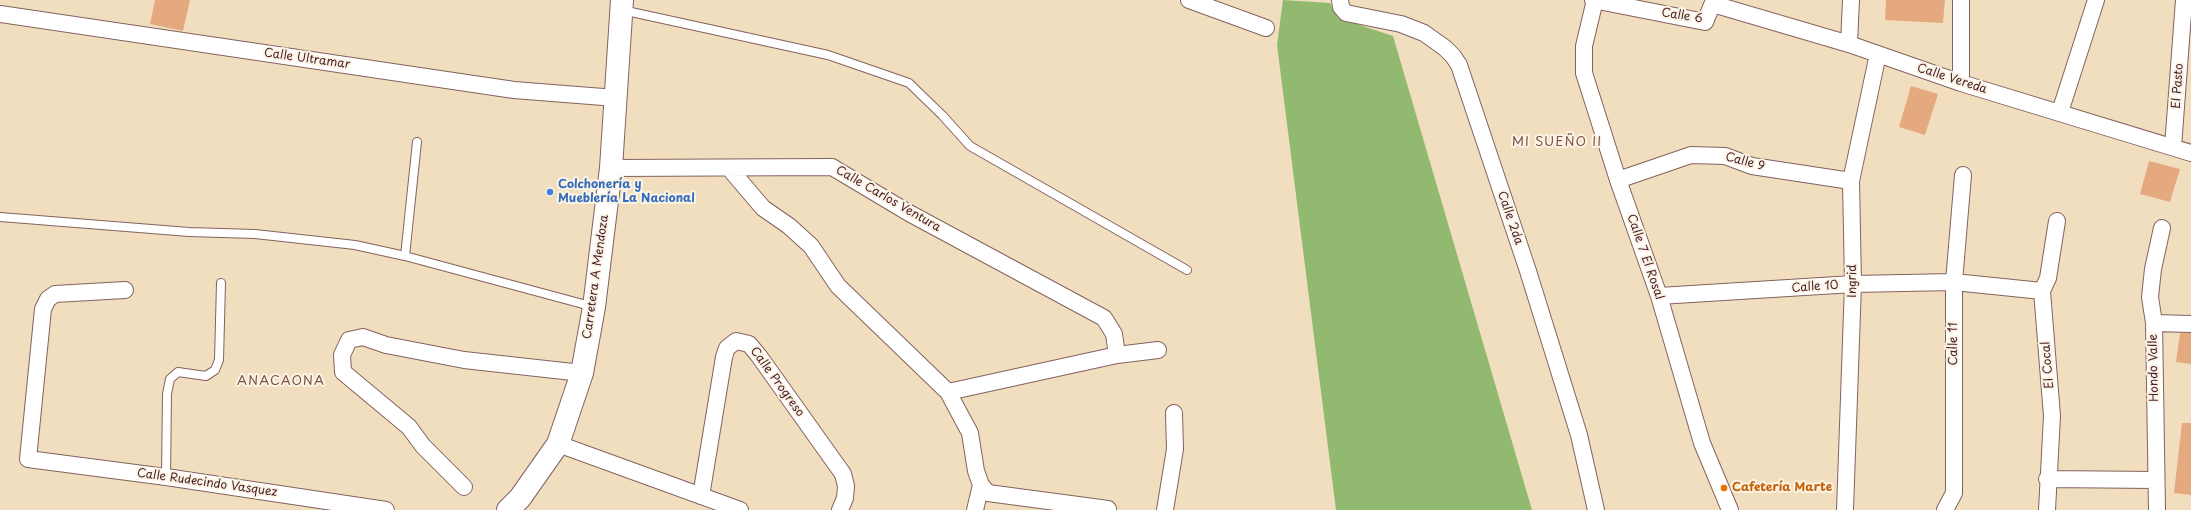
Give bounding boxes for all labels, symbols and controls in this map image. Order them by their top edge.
street label: Calle 6 [1660,6,1704,26]
street label: Calle Ultramar [263,46,351,72]
street label: Calle Vereda [1915,61,1989,97]
street label: El Pasto [2169,63,2187,109]
district label: MI SUEÑO II [1511,134,1603,150]
street label: Calle 9 [1724,150,1766,174]
street label: Calle Carlos Ventura [833,163,943,235]
place label: Colchonería y Mueblería La Nacional [558,178,695,206]
marker: Colchonería y Mueblería La Nacional [545,187,555,197]
street label: Calle 2da [1494,189,1526,247]
street label: Calle 7 El Rosal [1624,212,1666,302]
street label: Carretera A Mendoza [580,214,612,340]
street label: Ingrid [1846,264,1860,298]
street label: Calle 10 [1791,278,1839,296]
street label: Calle 11 [1947,322,1961,366]
street label: Hondo Valle [2146,334,2162,402]
street label: El Cocal [2039,341,2057,389]
street label: Calle Progreso [747,344,807,420]
district label: ANACAONA [236,373,326,389]
street label: Calle Rudecindo Vasquez [136,466,278,500]
place label: Cafetería Marte [1732,481,1832,495]
marker: Cafetería Marte [1719,483,1729,493]

